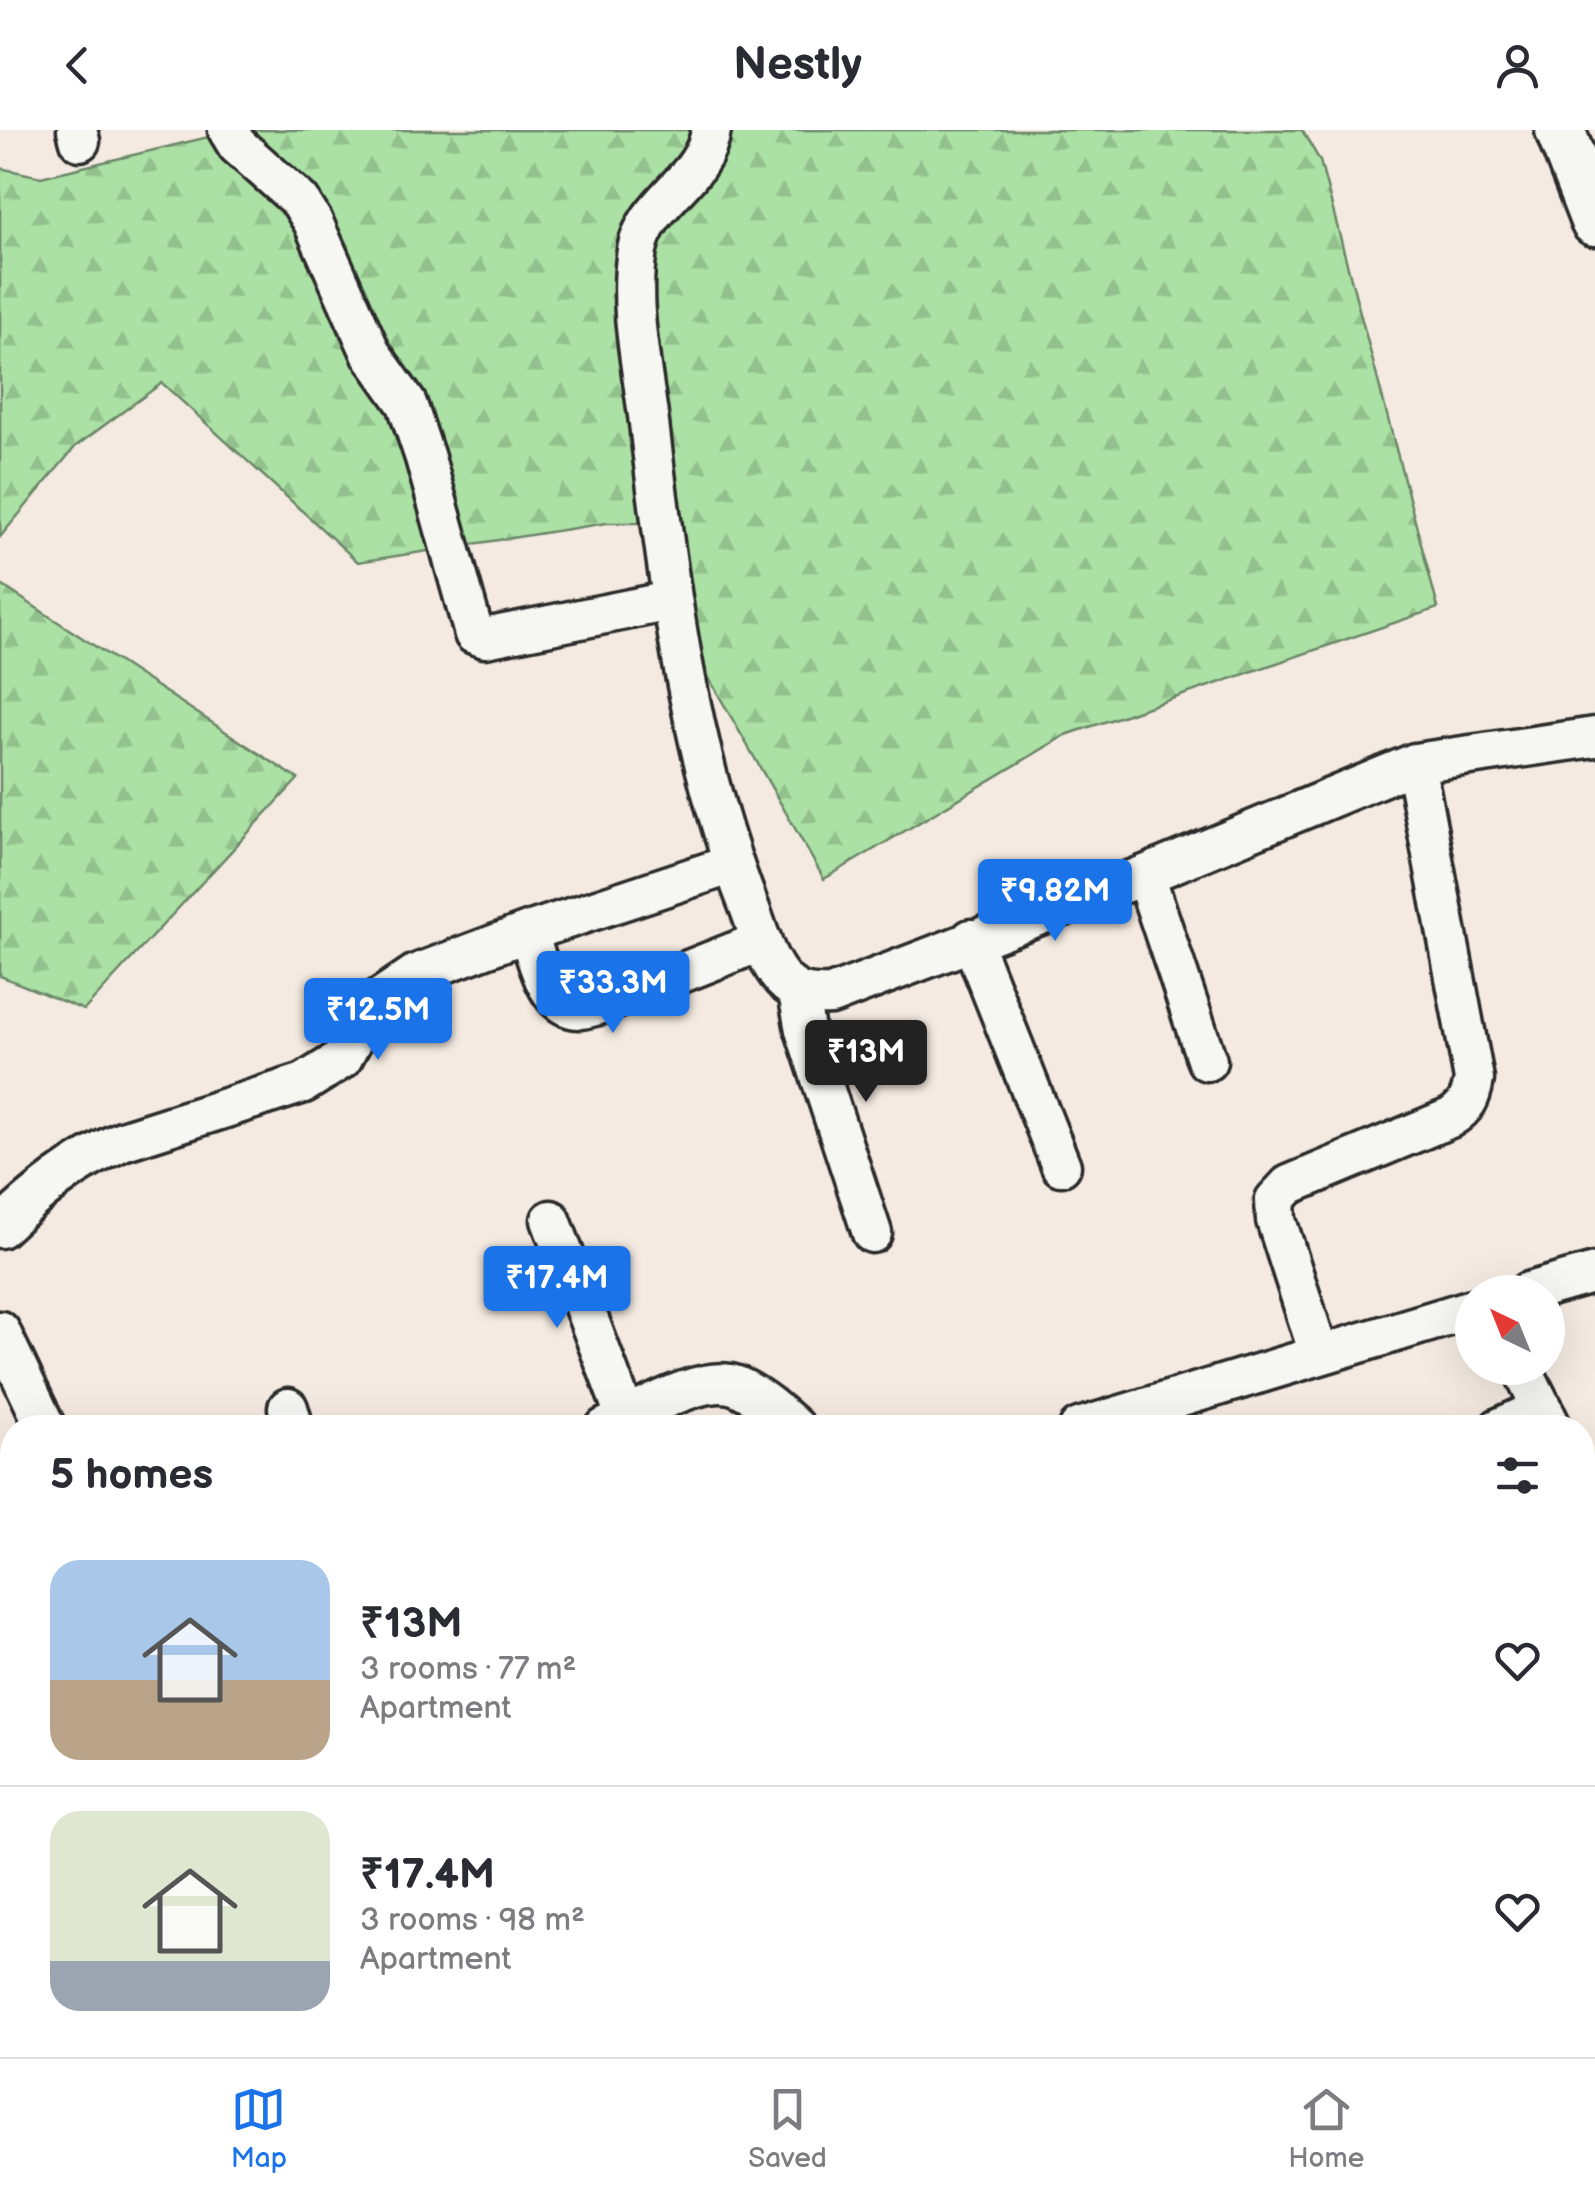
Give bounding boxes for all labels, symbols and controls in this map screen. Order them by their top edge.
icon: back [50,38,105,93]
text: Nestly [733,38,862,93]
icon: person [1490,38,1545,93]
pin: ₹9.82M [974,859,1136,944]
text: ₹9.82M [1000,872,1110,911]
pin: ₹33.3M [532,951,694,1036]
text: ₹33.3M [559,964,668,1003]
pin: ₹12.5M [297,978,459,1063]
text: ₹12.5M [326,991,430,1030]
pin: ₹13M [807,1020,925,1105]
text: ₹13M [827,1033,905,1072]
pin: ₹17.4M [476,1246,638,1331]
text: ₹17.4M [506,1259,608,1298]
north arrow [1455,1275,1565,1385]
map controls [1455,1275,1565,1385]
icon: filters [1490,1448,1545,1503]
text: 5 homes [50,1450,213,1501]
text: ₹13M [360,1599,462,1650]
icon: home [130,1600,250,1720]
icon: heart [1490,1633,1545,1688]
text: 3 rooms · 77 m² [360,1650,576,1689]
text: Apartment [360,1689,511,1728]
text: ₹17.4M [360,1850,495,1901]
icon: home [130,1851,250,1971]
icon: heart [1490,1884,1545,1939]
text: 3 rooms · 98 m² [360,1901,585,1940]
text: Apartment [360,1940,511,1979]
tab: Map [231,2082,287,2175]
tab: Saved [748,2082,827,2175]
tab: Home [1288,2082,1364,2175]

